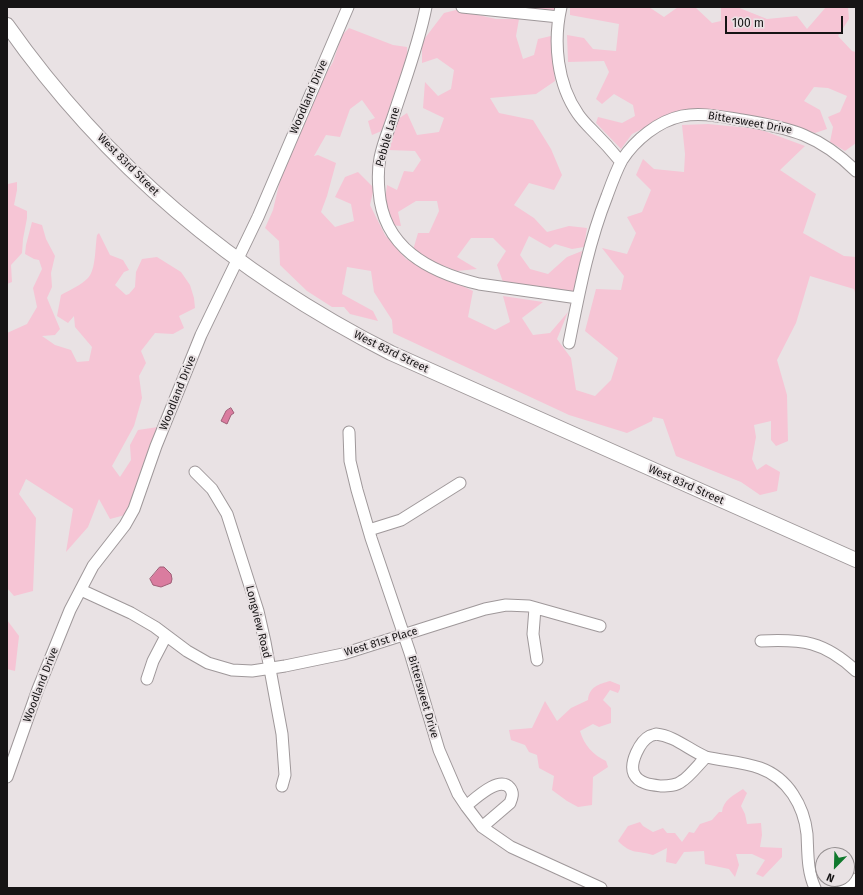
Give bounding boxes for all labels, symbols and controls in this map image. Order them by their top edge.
scale bar [727,8,845,34]
text: 100 m [732,16,764,30]
street label: Woodland Drive [287,58,331,136]
street label: Pebble Lane [373,106,403,168]
street label: Bittersweet Drive [707,109,793,137]
street label: West 83rd Street [94,131,162,199]
street label: West 83rd Street [351,328,431,376]
street label: Woodland Drive [157,354,199,432]
street label: West 83rd Street [646,462,726,508]
street label: Longview Road [243,584,273,660]
street label: West 81st Place [343,625,419,659]
street label: Woodland Drive [21,646,61,724]
street label: Bittersweet Drive [405,654,441,740]
north arrow [815,847,855,887]
text: N [825,870,836,885]

